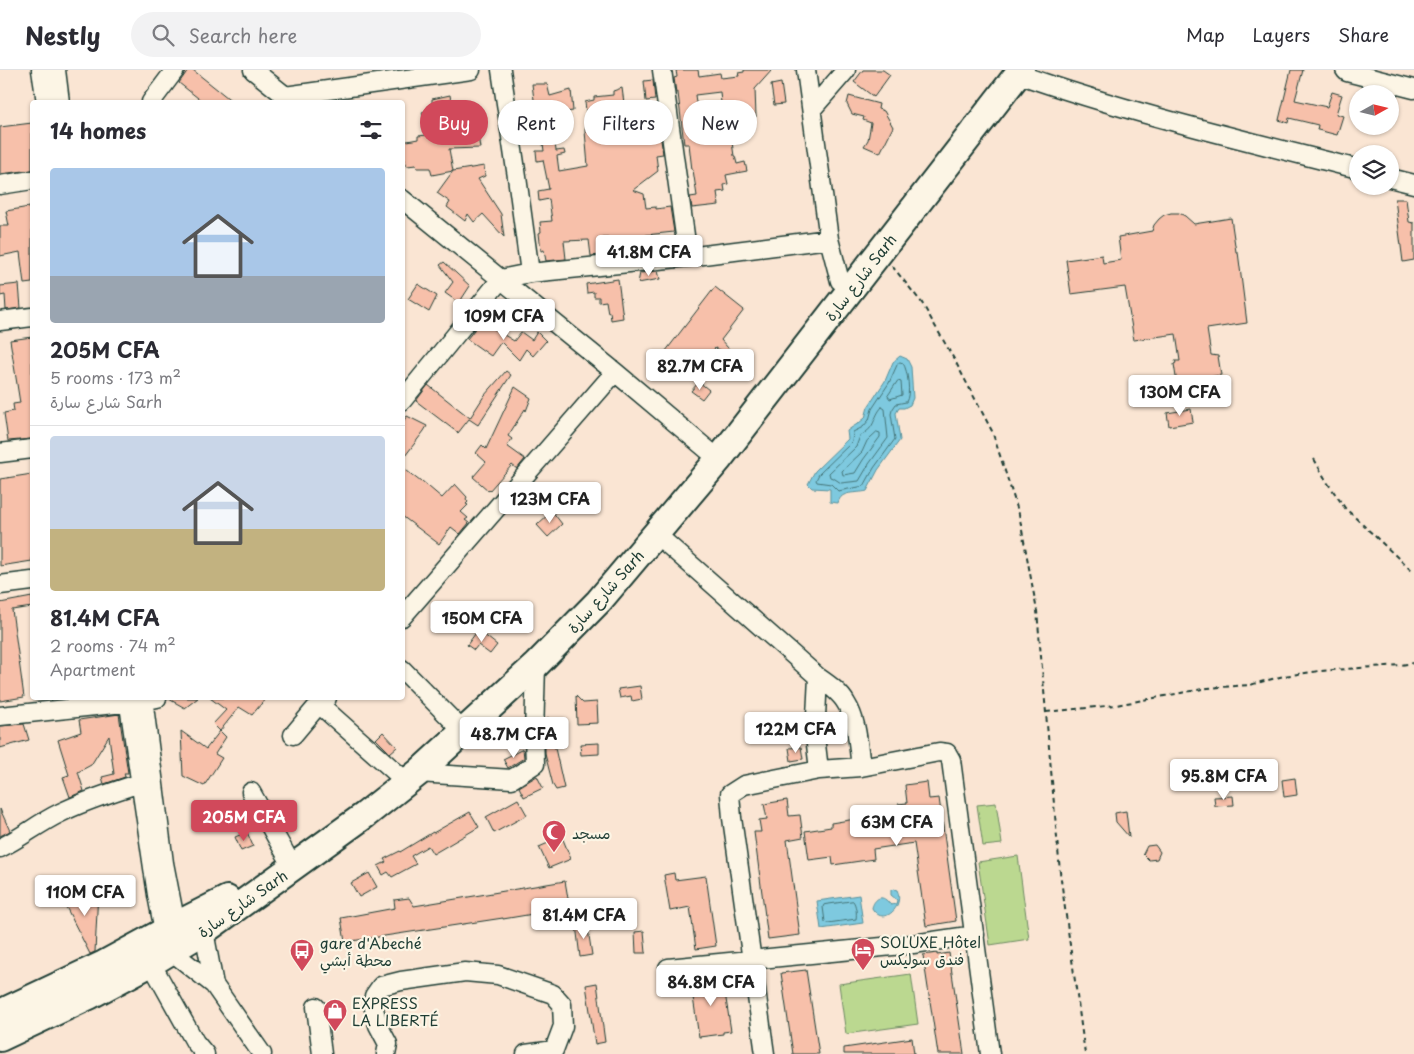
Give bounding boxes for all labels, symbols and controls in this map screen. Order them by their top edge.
search box [131,12,481,57]
text: Nestly [25,17,101,53]
icon: search [149,21,177,49]
text: Search here [189,21,297,49]
text: Map [1186,21,1225,48]
text: Layers [1253,21,1310,48]
text: Share [1338,21,1389,48]
north arrow [1349,85,1399,135]
map controls [1349,85,1399,195]
chip: Buy [420,100,488,145]
chip: Rent [498,100,574,145]
chip: Filters [584,100,673,145]
chip: New [683,100,757,145]
text: 14 homes [50,114,146,146]
icon: filters [357,116,385,144]
button: layers [1349,145,1399,195]
icon: home [173,201,263,291]
street label: شارع سارة Sarh [819,228,901,326]
pin: 41.8M CFA [592,234,706,277]
text: 41.8M CFA [607,239,691,263]
pin: 109M CFA [452,298,556,341]
text: 109M CFA [464,303,544,327]
text: 205M CFA [50,333,160,365]
pin: 82.7M CFA [643,348,757,391]
text: 82.7M CFA [657,353,743,377]
text: 5 rooms · 173 m² [50,365,181,389]
pin: 130M CFA [1128,374,1232,417]
text: 130M CFA [1139,379,1221,403]
text: شارع سارة Sarh [50,389,162,413]
icon: home [173,468,263,558]
pin: 123M CFA [498,482,602,524]
text: 123M CFA [510,486,590,510]
street label: شارع سارة Sarh [561,544,649,638]
pin: 150M CFA [430,600,534,643]
text: 81.4M CFA [50,601,160,633]
text: 150M CFA [441,605,523,629]
text: 2 rooms · 74 m² [50,633,176,657]
text: Apartment [50,657,135,681]
pin: 122M CFA [744,712,848,754]
pin: 48.7M CFA [457,716,571,759]
text: 122M CFA [756,716,836,740]
text: 48.7M CFA [471,721,557,745]
pin: 95.8M CFA [1167,758,1281,801]
text: 95.8M CFA [1181,763,1267,787]
pin: 205M CFA [192,800,296,842]
text: 205M CFA [202,804,286,828]
pin: 63M CFA [851,804,943,847]
text: 63M CFA [861,809,933,833]
mosque icon: مسجد [541,819,567,853]
place label: مسجد [572,821,611,844]
street label: شارع سارة Sarh [192,863,292,943]
pin: 110M CFA [33,874,137,917]
text: 110M CFA [46,879,124,903]
pin: 81.4M CFA [527,898,641,940]
text: 81.4M CFA [542,902,626,926]
place label: SOLUXE Hôtel فندق سوليكس [880,930,981,970]
place label: gare d'Abeché محطة أبشي [320,931,422,974]
hotel icon: SOLUXE Hôtel فندق سوليكس [850,937,876,971]
bus stop icon: gare d'Abeché محطة أبشي [289,938,315,972]
pin: 84.8M CFA [654,964,768,1007]
text: 84.8M CFA [667,969,755,993]
place label: EXPRESS LA LIBERTÉ [352,991,439,1031]
shop icon: EXPRESS LA LIBERTÉ [322,998,348,1032]

